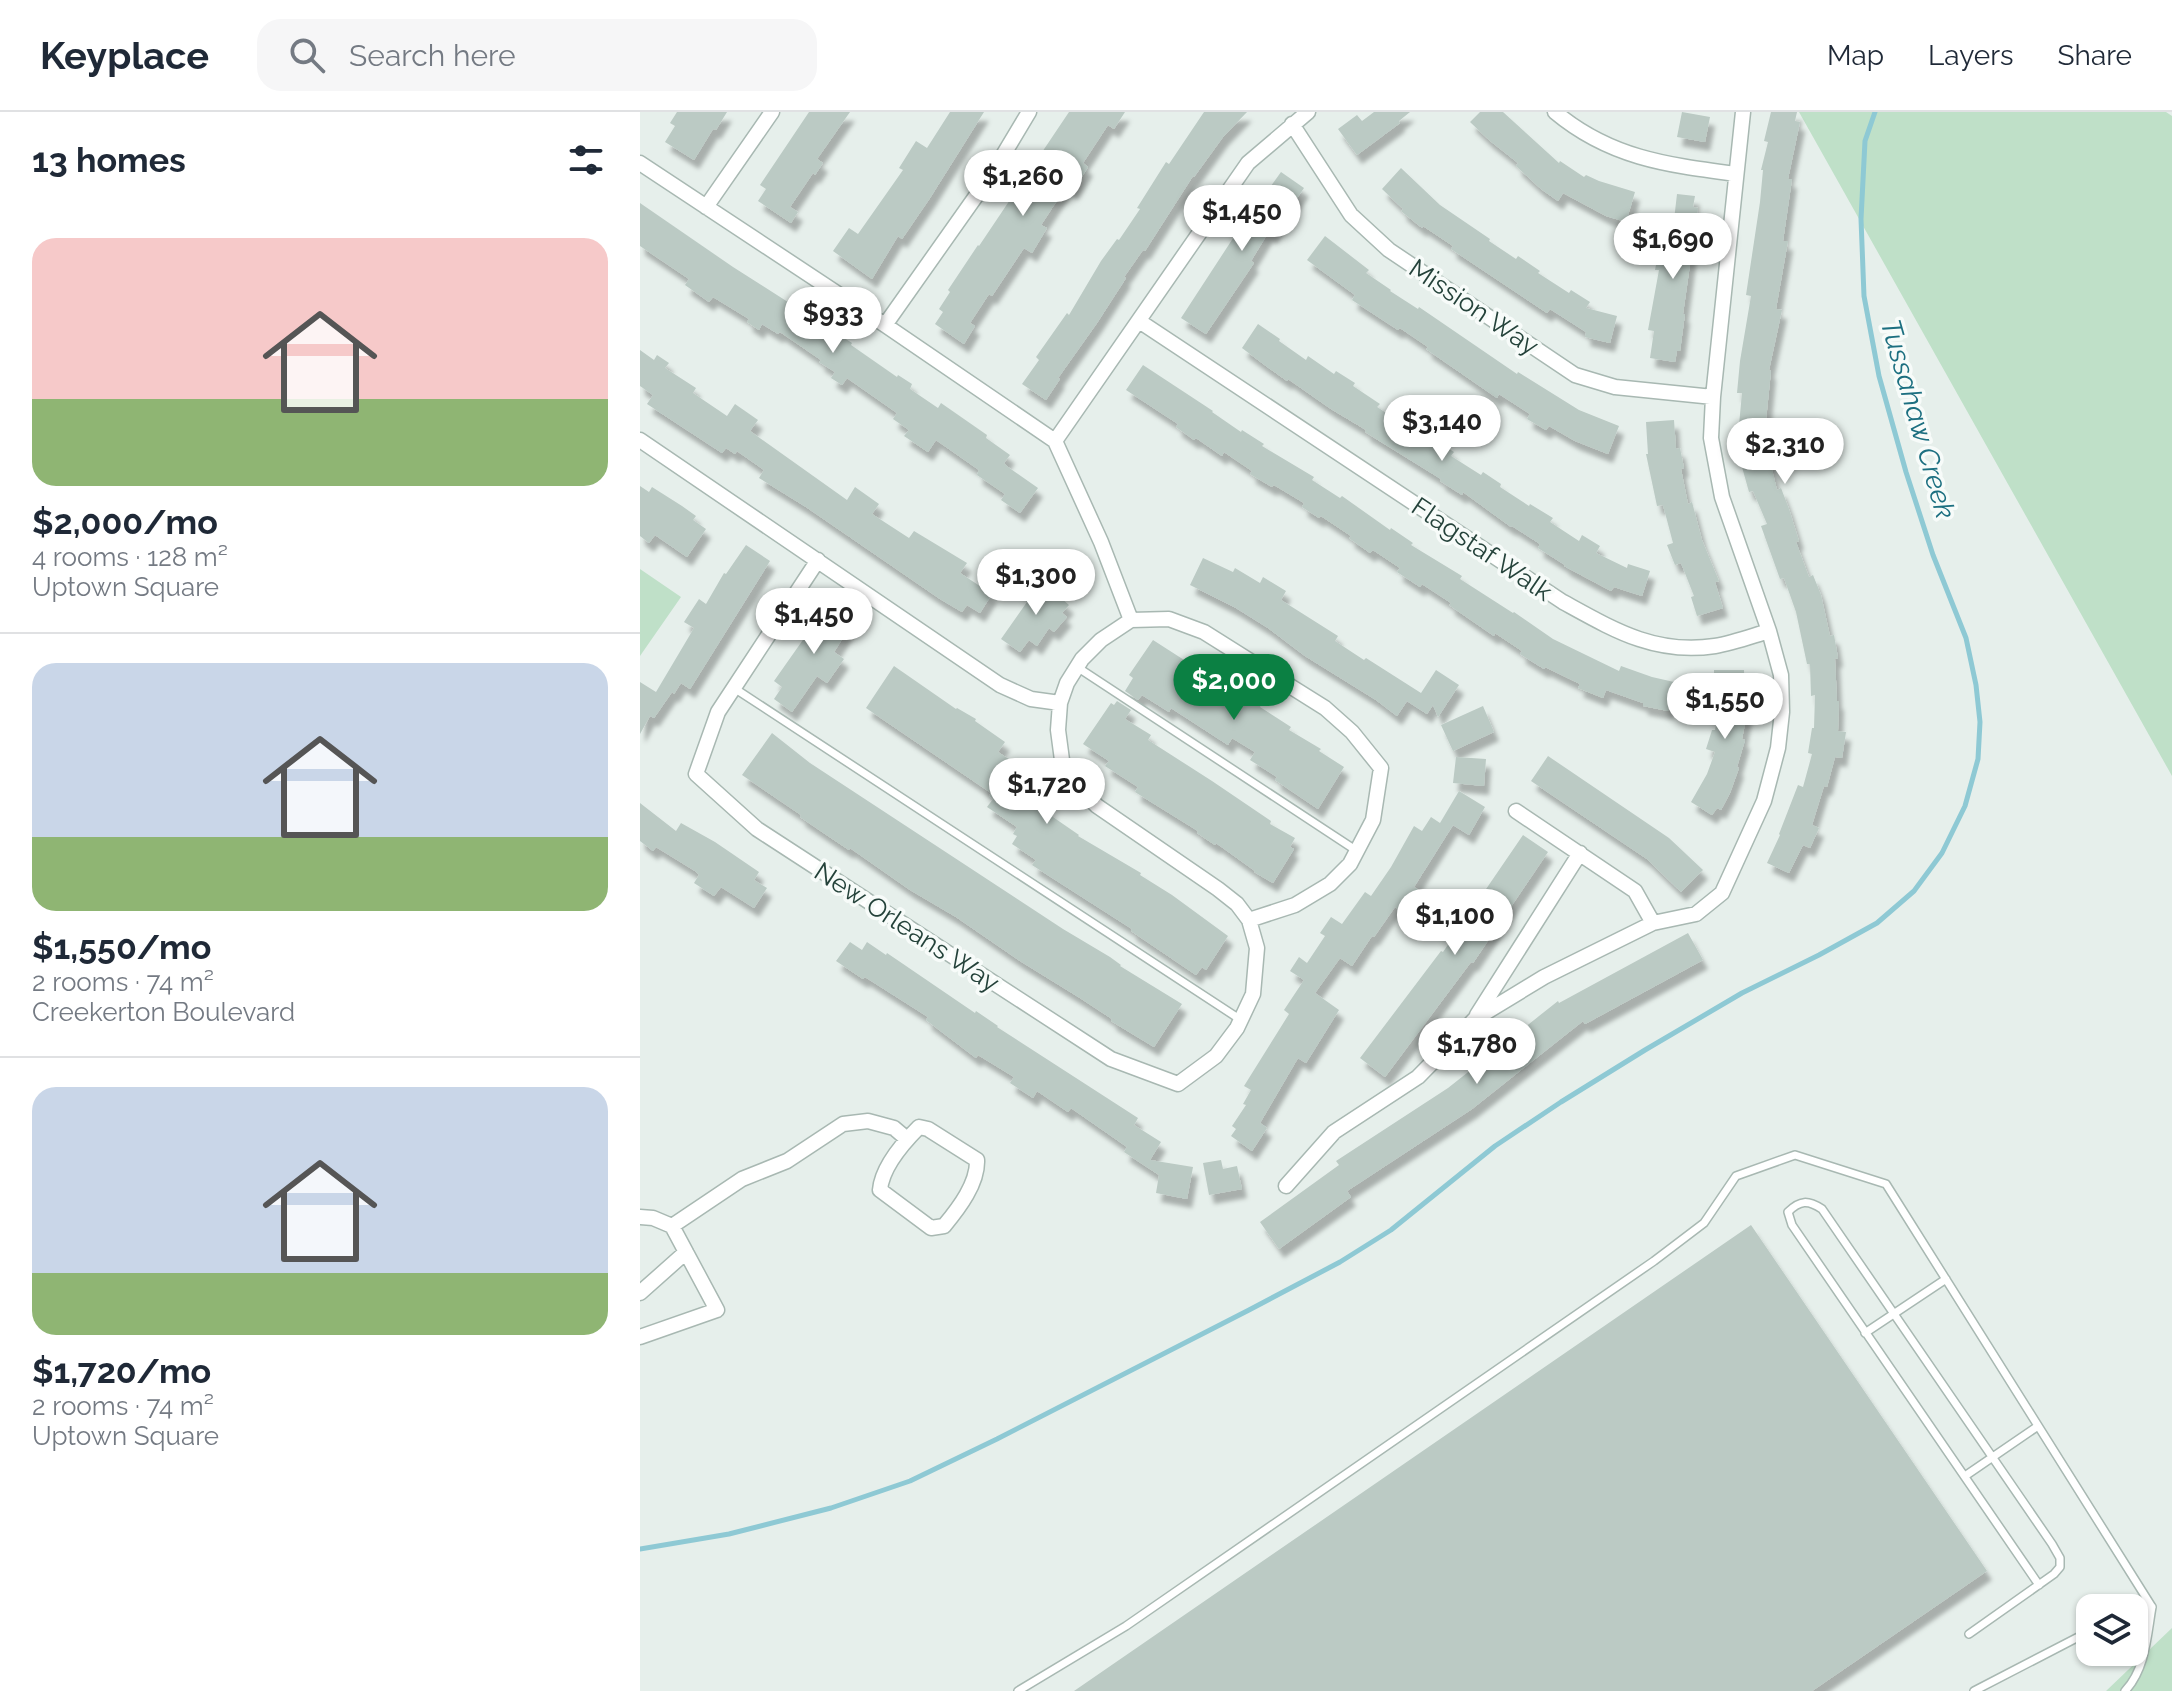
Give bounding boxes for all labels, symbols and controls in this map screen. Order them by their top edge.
search box [257,19,817,91]
text: Keyplace [40,33,209,78]
icon: search [285,33,329,77]
text: Search here [349,38,516,73]
text: Map [1827,39,1884,72]
text: Layers [1928,39,2014,72]
text: Share [2058,39,2132,72]
icon: filters [564,138,608,182]
text: 13 homes [32,140,186,180]
pin: $1,260 [958,150,1088,218]
text: $1,260 [982,161,1064,191]
pin: $1,450 [1177,185,1307,253]
text: $1,450 [1202,196,1282,226]
pin: $1,690 [1608,213,1738,281]
text: $1,690 [1632,224,1714,254]
street label: Mission Way [1404,253,1544,361]
pin: $933 [786,287,880,355]
icon: home [248,290,392,434]
text: $933 [803,298,863,328]
water label: Tussahaw Creek [1874,316,1962,522]
pin: $3,140 [1377,395,1507,463]
text: $3,140 [1402,406,1482,436]
pin: $2,310 [1720,418,1850,486]
text: $2,310 [1745,429,1825,459]
street label: Flagstaf Walk [1406,491,1558,607]
text: $2,000/mo [32,502,218,542]
text: 4 rooms · 128 m² [32,542,228,572]
pin: $1,300 [971,549,1101,617]
text: $1,300 [995,560,1077,590]
text: Uptown Square [32,572,219,602]
pin: $1,450 [749,588,879,656]
text: $1,450 [774,599,854,629]
pin: $2,000 [1169,654,1299,722]
text: $2,000 [1191,665,1277,695]
pin: $1,550 [1660,673,1790,741]
text: $1,550 [1685,684,1765,714]
icon: home [248,715,392,859]
pin: $1,720 [982,758,1112,826]
text: $1,720 [1007,769,1087,799]
street label: New Orleans Way [809,856,1005,998]
pin: $1,100 [1390,889,1520,957]
text: $1,100 [1415,900,1495,930]
text: $1,550/mo [32,927,211,967]
text: 2 rooms · 74 m² [32,967,214,997]
text: Creekerton Boulevard [32,997,295,1027]
pin: $1,780 [1412,1018,1542,1086]
text: $1,780 [1436,1029,1518,1059]
icon: home [248,1139,392,1283]
text: $1,720/mo [32,1351,211,1391]
text: 2 rooms · 74 m² [32,1391,214,1421]
text: Uptown Square [32,1421,219,1451]
map controls [2076,1594,2148,1666]
button: layers [2076,1594,2148,1666]

